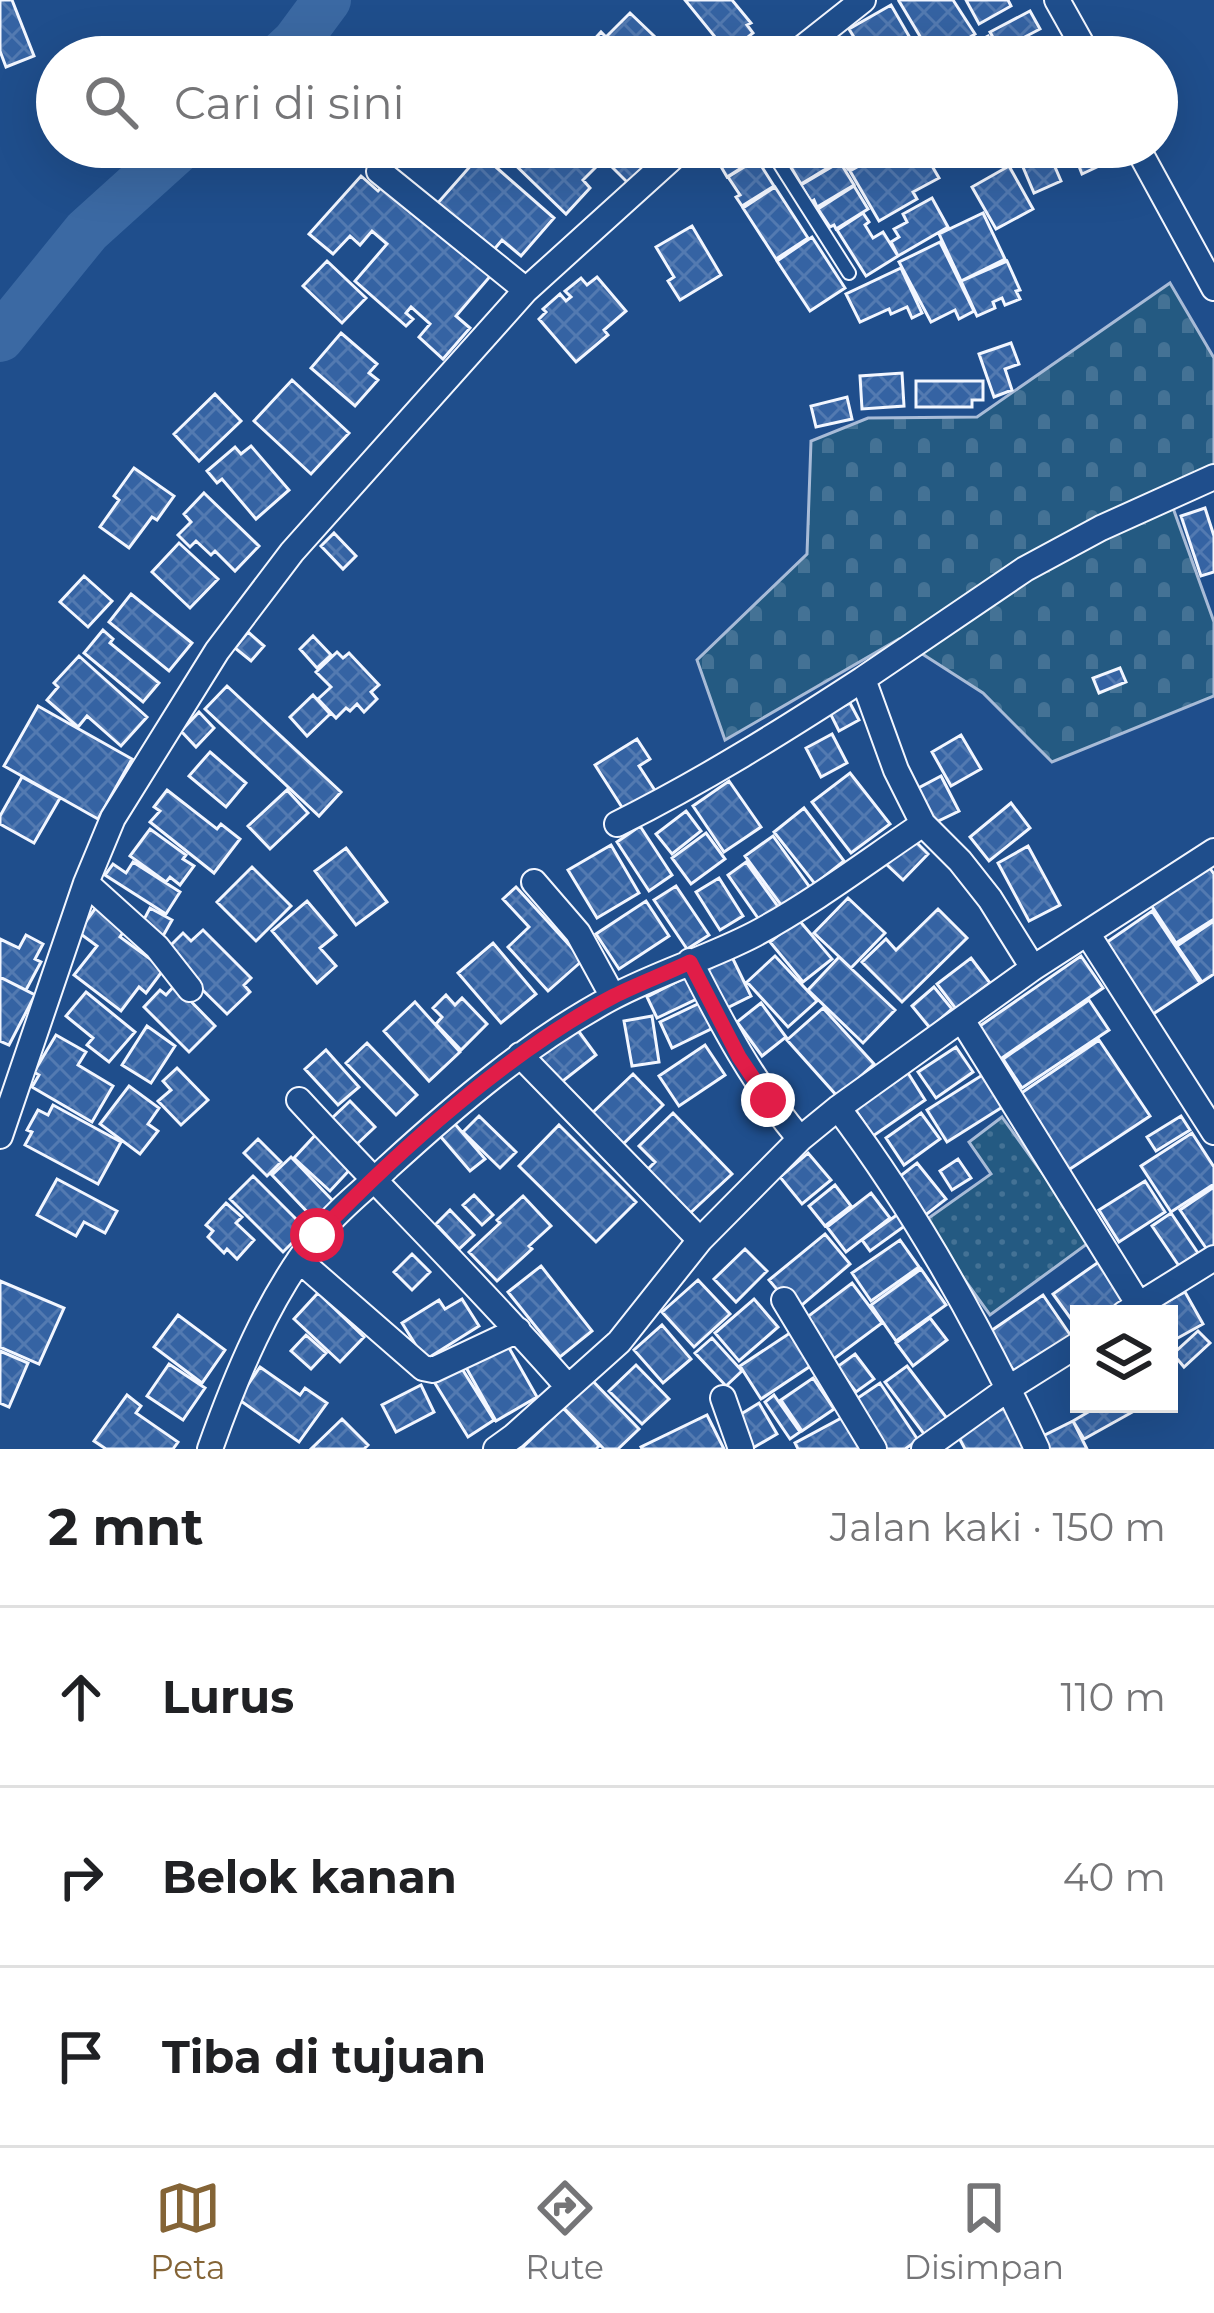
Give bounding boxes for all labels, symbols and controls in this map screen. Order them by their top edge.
search box [36,36,1178,168]
icon: search [78,69,144,135]
text: Cari di sini [174,75,405,130]
route end [741,1073,795,1127]
route start [290,1208,344,1262]
map controls [1070,1305,1178,1413]
button: layers [1070,1305,1178,1413]
text: 2 mnt [48,1496,203,1558]
text: Jalan kaki · 150 m [830,1503,1166,1551]
icon: ahead [48,1664,114,1730]
text: Lurus [162,1669,294,1724]
text: 110 m [1060,1673,1166,1721]
icon: right [48,1844,114,1910]
text: Belok kanan [162,1849,457,1904]
text: 40 m [1063,1853,1166,1901]
icon: arrive [48,2024,114,2090]
text: Tiba di tujuan [162,2029,486,2084]
tab: Peta [150,2175,225,2287]
tab: Rute [525,2175,604,2287]
tab: Disimpan [904,2175,1064,2287]

